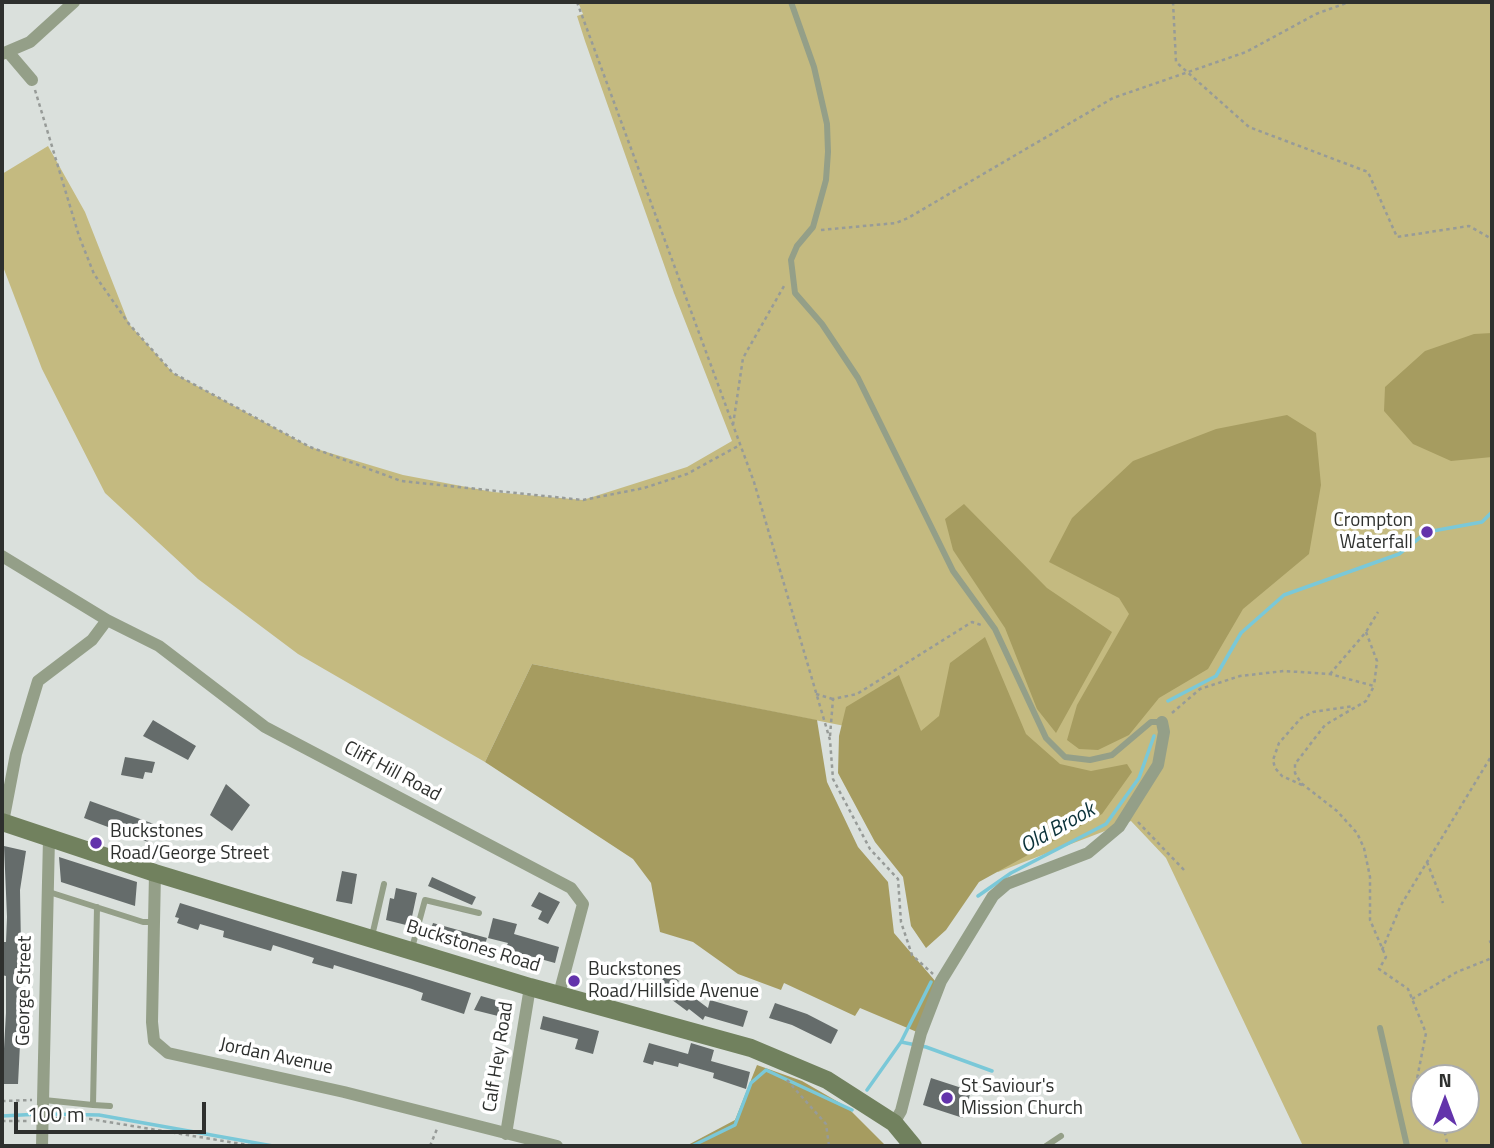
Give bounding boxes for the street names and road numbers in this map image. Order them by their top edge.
street label: Cliff Hill Road [340,737,444,807]
street label: Buckstones Road [403,916,543,978]
street label: George Street [13,936,37,1046]
street label: Calf Hey Road [479,1000,519,1114]
street label: Jordan Avenue [217,1034,335,1080]

